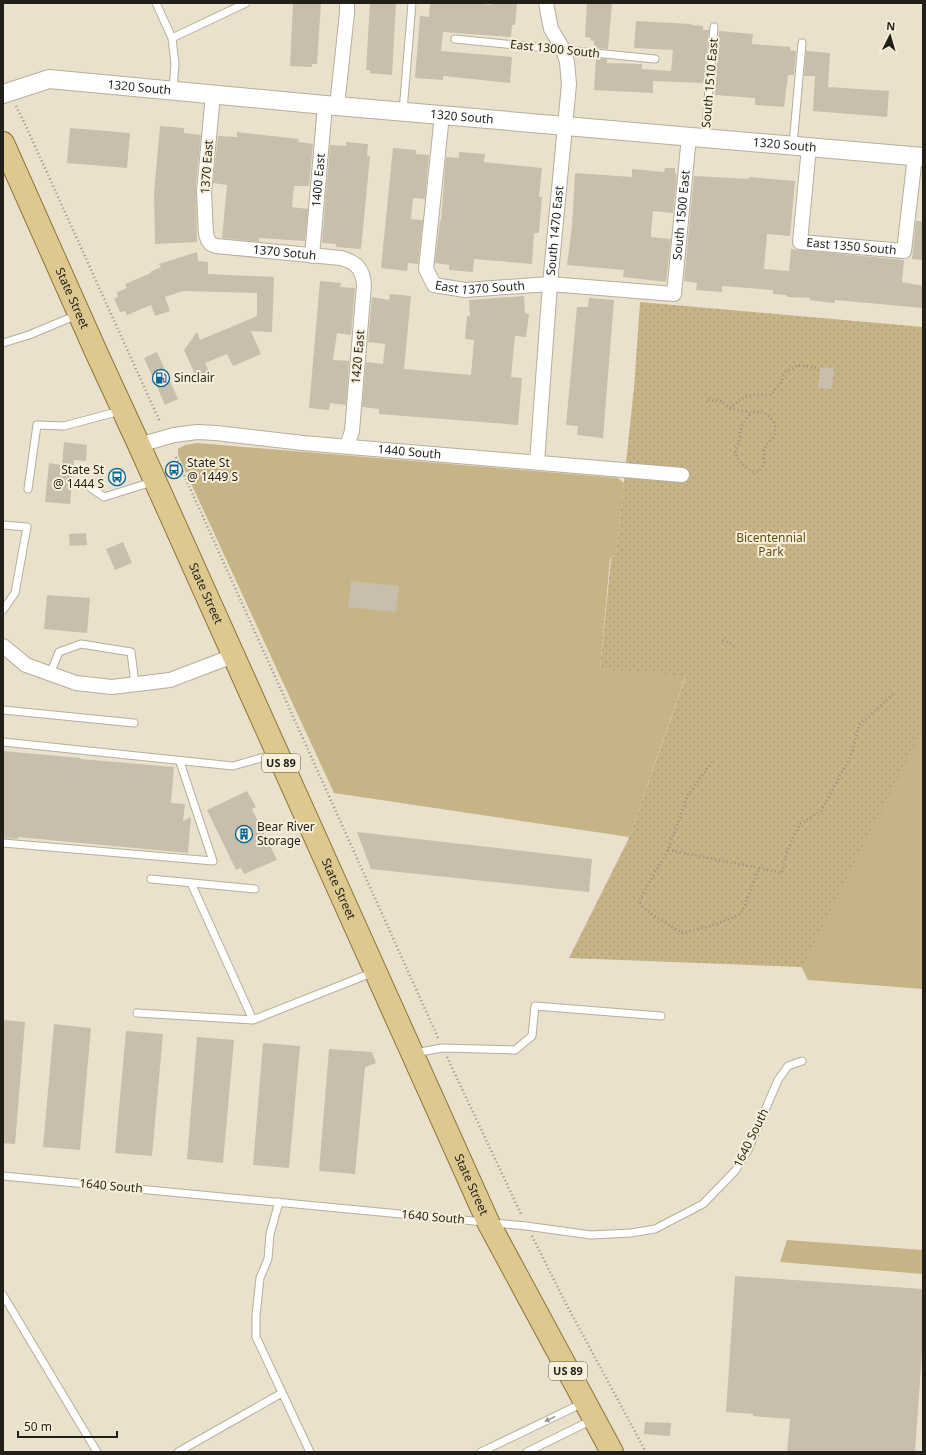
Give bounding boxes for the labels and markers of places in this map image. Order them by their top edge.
fuel station icon: Sinclair [151,368,171,388]
place label: Sinclair [174,369,215,386]
place label: State St @ 1449 S [187,454,238,485]
bus stop icon: State St @ 1449 S [164,460,184,480]
place label: State St @ 1444 S [53,461,105,492]
bus stop icon: State St @ 1444 S [107,467,127,487]
place label: Bear River Storage [257,818,315,849]
building icon: Bear River Storage [234,824,254,844]

